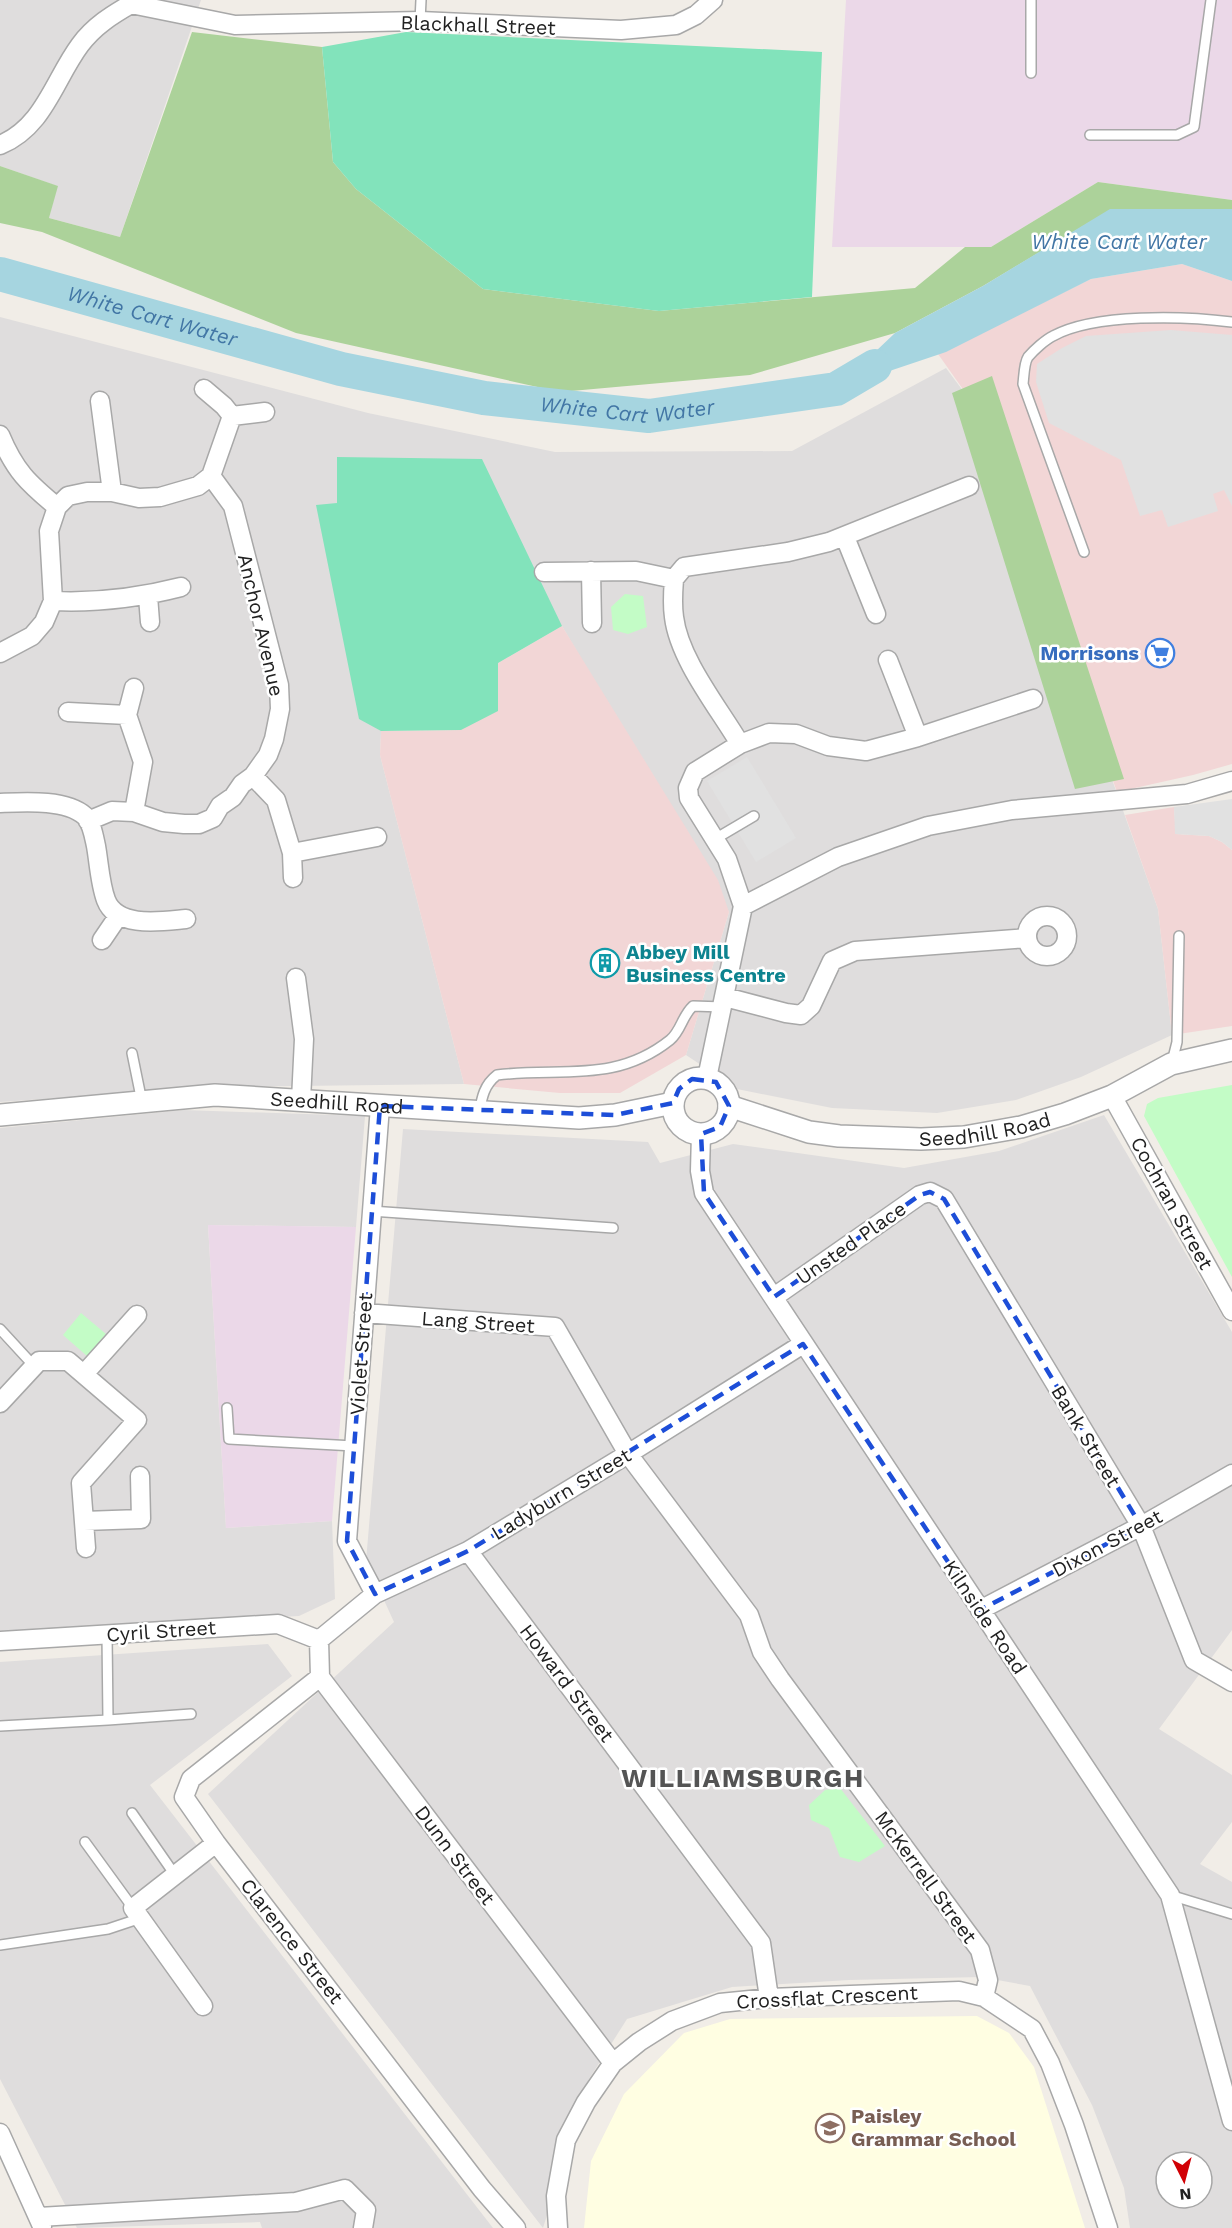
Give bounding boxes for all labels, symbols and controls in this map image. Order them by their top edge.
street label: Blackhall Street [400,10,557,40]
water label: White Cart Water [1031,229,1208,254]
water label: White Cart Water [64,280,241,352]
water label: White Cart Water [539,391,717,428]
street label: Anchor Avenue [233,551,289,699]
supermarket icon: Morrisons [1144,637,1176,669]
place label: Morrisons [1040,641,1139,665]
place label: Abbey Mill Business Centre [626,940,786,987]
building icon: Abbey Mill Business Centre [589,947,621,979]
street label: Seedhill Road [270,1087,404,1119]
street label: Seedhill Road [918,1107,1054,1151]
street label: Cochran Street [1126,1133,1219,1274]
street label: Unsted Place [791,1196,911,1290]
street label: Violet Street [345,1291,377,1416]
street label: Lang Street [421,1306,536,1338]
street label: Bank Street [1046,1381,1126,1492]
street label: Ladyburn Street [487,1443,636,1545]
street label: Dixon Street [1048,1504,1167,1582]
street label: Kilnside Road [938,1555,1032,1679]
street label: Cyril Street [105,1615,217,1647]
street label: Howard Street [515,1619,620,1747]
district label: WILLIAMSBURGH [621,1763,865,1793]
street label: Dunn Street [410,1800,501,1910]
street label: McKerrell Street [870,1806,983,1948]
street label: Clarence Street [236,1873,349,2009]
street label: Crossflat Crescent [736,1980,919,2014]
place label: Paisley Grammar School [851,2104,1016,2151]
school or university icon: Paisley Grammar School [814,2112,846,2144]
north arrow [1154,2150,1214,2210]
text: N [1179,2184,1192,2204]

